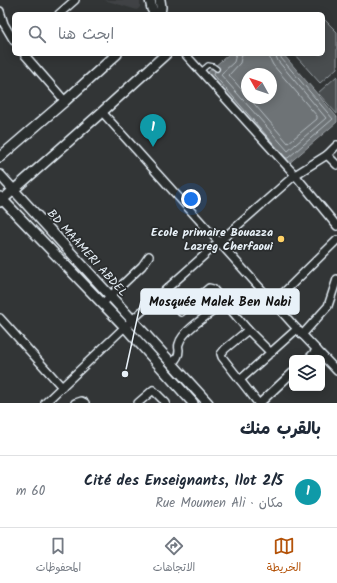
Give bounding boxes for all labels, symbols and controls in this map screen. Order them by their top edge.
search box [12,12,325,56]
icon: search [26,23,48,45]
text: ابحث هنا [58,23,114,47]
north arrow [241,68,277,104]
pin: 1 [140,114,166,147]
your location [181,189,201,209]
street label: BD MAAMERI ABDEL [42,205,132,301]
place label: Ecole primaire Bouazza Lazreg Cherfaoui [151,223,274,256]
marker: Ecole primaire Bouazza Lazreg Cherfaoui [276,234,286,244]
callout: Mosquée Malek Ben Nabi [141,289,299,314]
text: Mosquée Malek Ben Nabi [149,292,292,313]
map controls [289,355,325,391]
button: layers [289,355,325,391]
text: بالقرب منك [240,416,321,443]
text: Cité des Enseignants, Ilot 2/5 [84,469,283,493]
text: 60 m [16,481,45,502]
text: 1 [306,481,310,502]
text: مكان · Rue Moumen Ali [156,493,283,514]
tab: المحفوظات [36,535,81,577]
tab: الاتجاهات [153,535,195,577]
tab: الخريطة [267,535,301,577]

